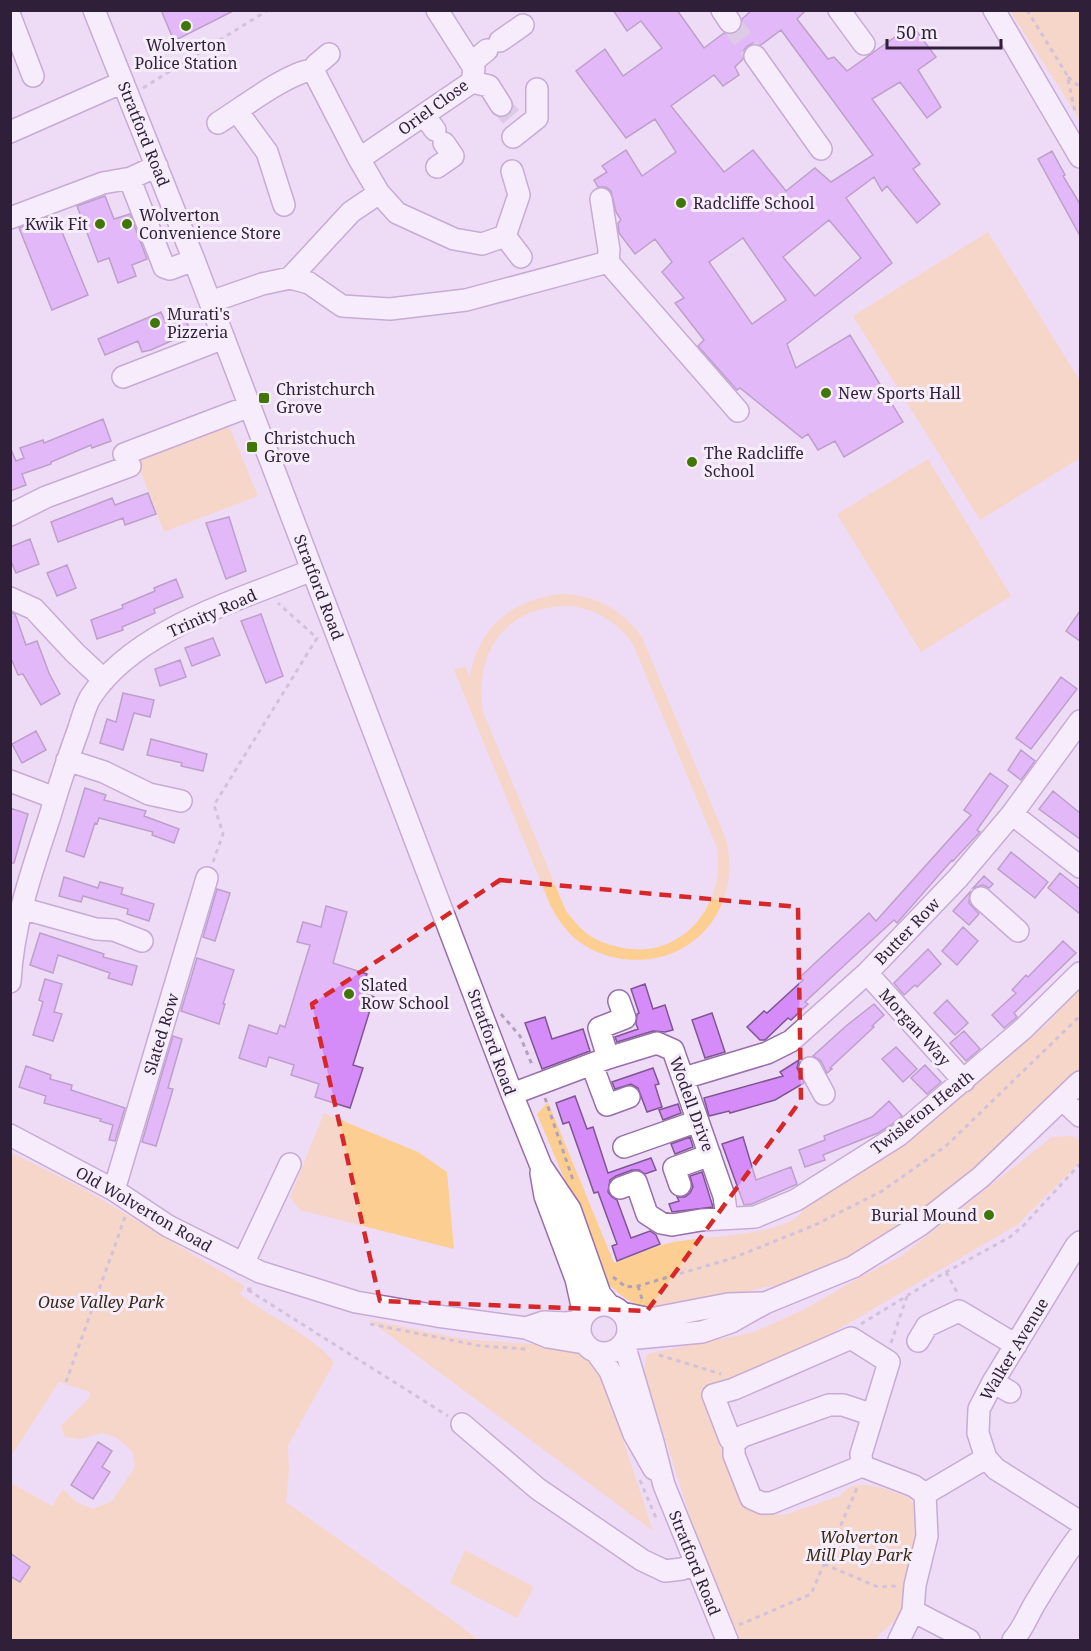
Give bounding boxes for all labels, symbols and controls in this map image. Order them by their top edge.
scale bar [887,12,1001,50]
marker: Wolverton Police Station [179,19,193,33]
text: 50 m [896,20,938,44]
place label: Wolverton Police Station [134,34,238,74]
street label: Oriel Close [393,74,473,140]
street label: Stratford Road [113,78,175,190]
place label: Radcliffe School [693,192,815,214]
marker: Radcliffe School [674,196,688,210]
place label: Wolverton Convenience Store [139,204,281,244]
place label: Kwik Fit [25,213,88,235]
marker: Kwik Fit [93,217,107,231]
marker: Wolverton Convenience Store [120,217,134,231]
place label: Murati's Pizzeria [167,303,230,343]
marker: Murati's Pizzeria [148,316,162,330]
place label: Christchurch Grove [276,378,375,418]
place label: New Sports Hall [838,382,961,404]
marker: New Sports Hall [819,386,833,400]
marker: Christchurch Grove [257,391,271,405]
place label: Christchuch Grove [264,427,356,467]
marker: Christchuch Grove [245,440,259,454]
place label: The Radcliffe School [704,442,804,482]
marker: The Radcliffe School [685,455,699,469]
street label: Stratford Road [289,531,349,643]
street label: Trinity Road [164,583,260,642]
street label: Butter Row [869,892,945,969]
place label: Slated Row School [361,974,449,1014]
street label: Morgan Way [874,984,956,1071]
street label: Stratford Road [463,986,521,1098]
marker: Slated Row School [342,987,356,1001]
street label: Slated Row [138,990,184,1078]
street label: Wodell Drive [665,1053,719,1155]
street label: Twisleton Heath [866,1065,978,1159]
street label: Old Wolverton Road [72,1161,216,1257]
place label: Burial Mound [871,1204,977,1226]
marker: Burial Mound [982,1208,996,1222]
park label: Ouse Valley Park [38,1291,165,1313]
street label: Walker Avenue [975,1294,1053,1404]
street label: Stratford Road [664,1507,726,1619]
park label: Wolverton Mill Play Park [805,1526,913,1566]

